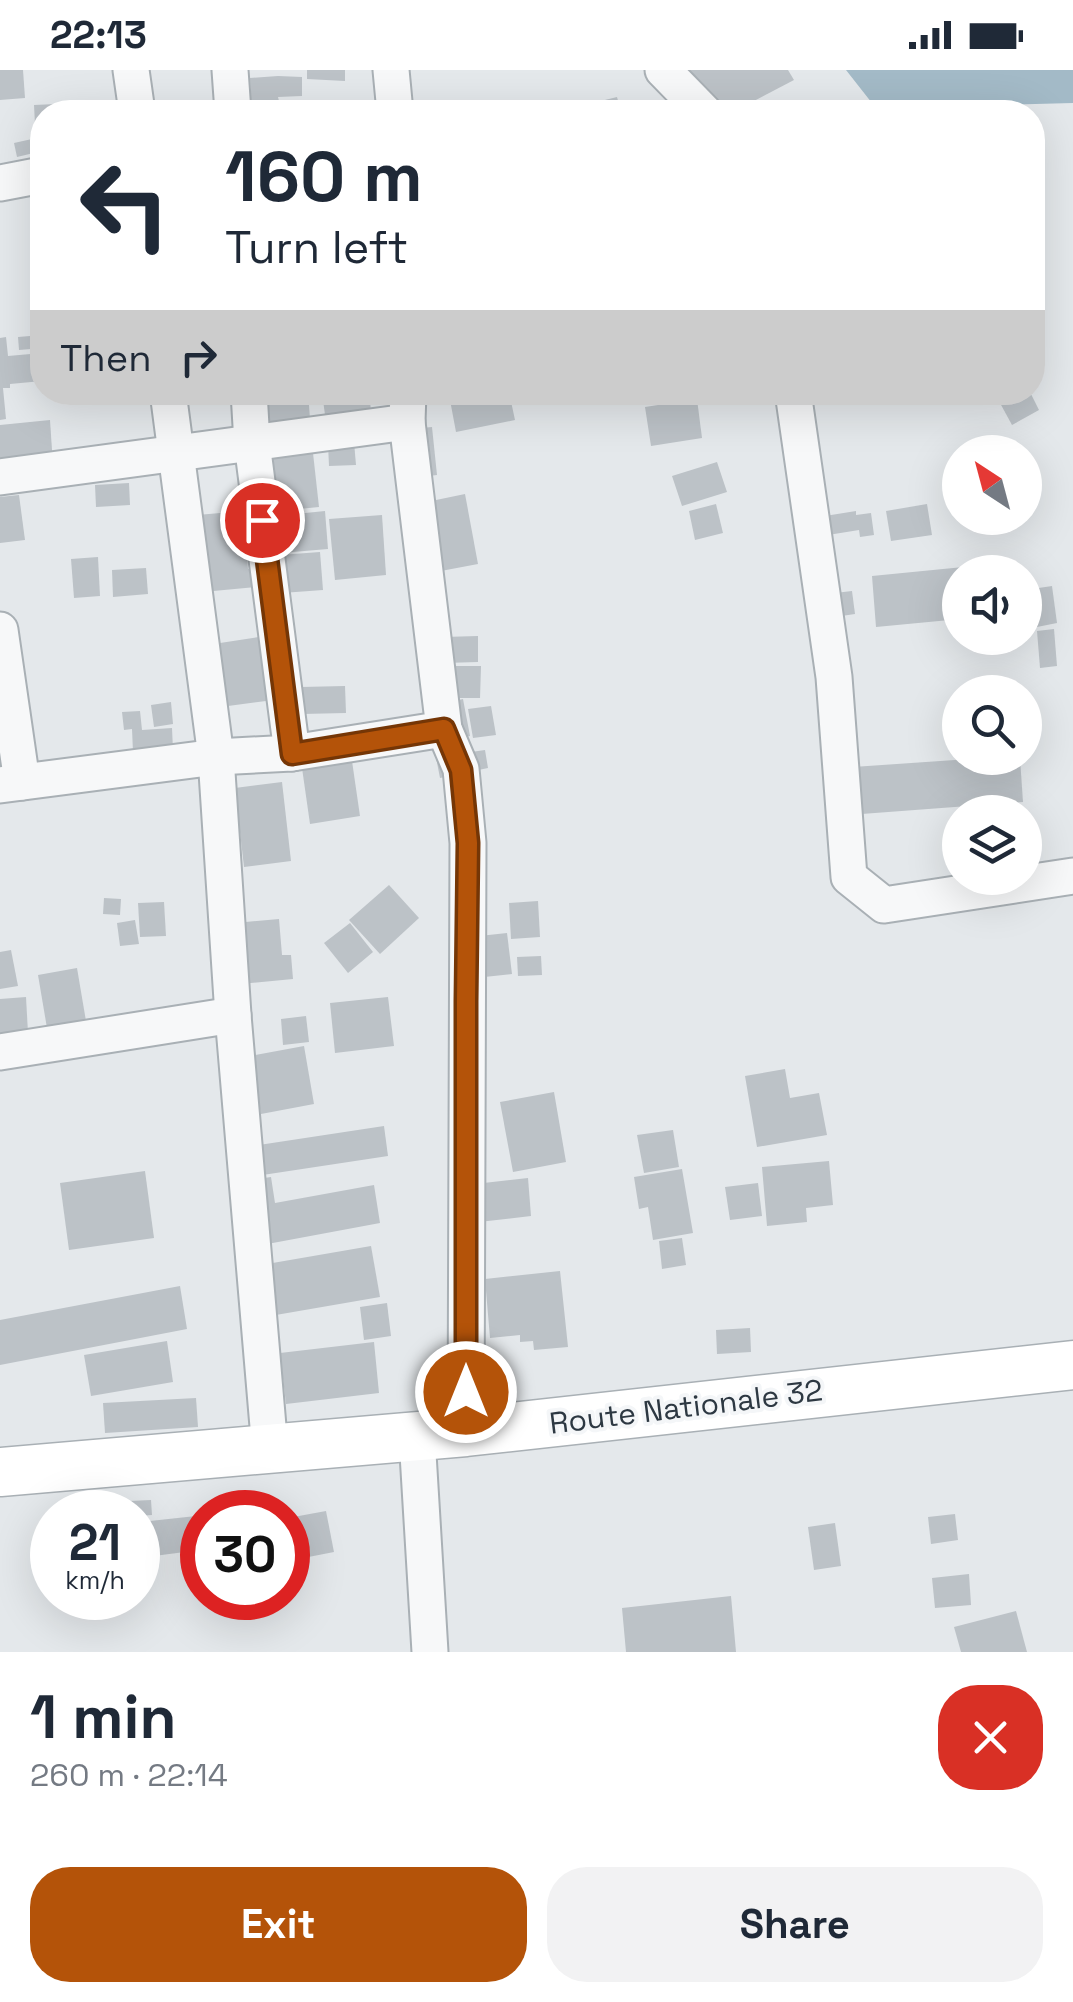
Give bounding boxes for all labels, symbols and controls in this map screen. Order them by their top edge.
text: 22:13 [50,11,147,59]
text: 160 m [225,132,423,221]
icon: left [60,140,190,270]
text: Turn left [225,219,408,276]
icon: right [171,330,226,385]
text: Then [60,334,151,382]
north arrow [942,435,1042,535]
map controls [942,435,1042,895]
pin [220,478,305,563]
icon: arrive [235,493,290,548]
button: sound [942,555,1042,655]
button: search [942,675,1042,775]
button: layers [942,795,1042,895]
position arrow [414,1340,518,1444]
street label: Route Nationale 32 [547,1370,825,1443]
speed limit sign: 30 [180,1490,310,1620]
text: 21 [69,1511,121,1575]
text: km/h [65,1564,125,1596]
text: 1 min [30,1679,177,1756]
button: close [938,1685,1043,1790]
text: 260 m · 22:14 [30,1755,228,1795]
button: Exit [30,1867,527,1982]
button: Share [547,1867,1043,1982]

